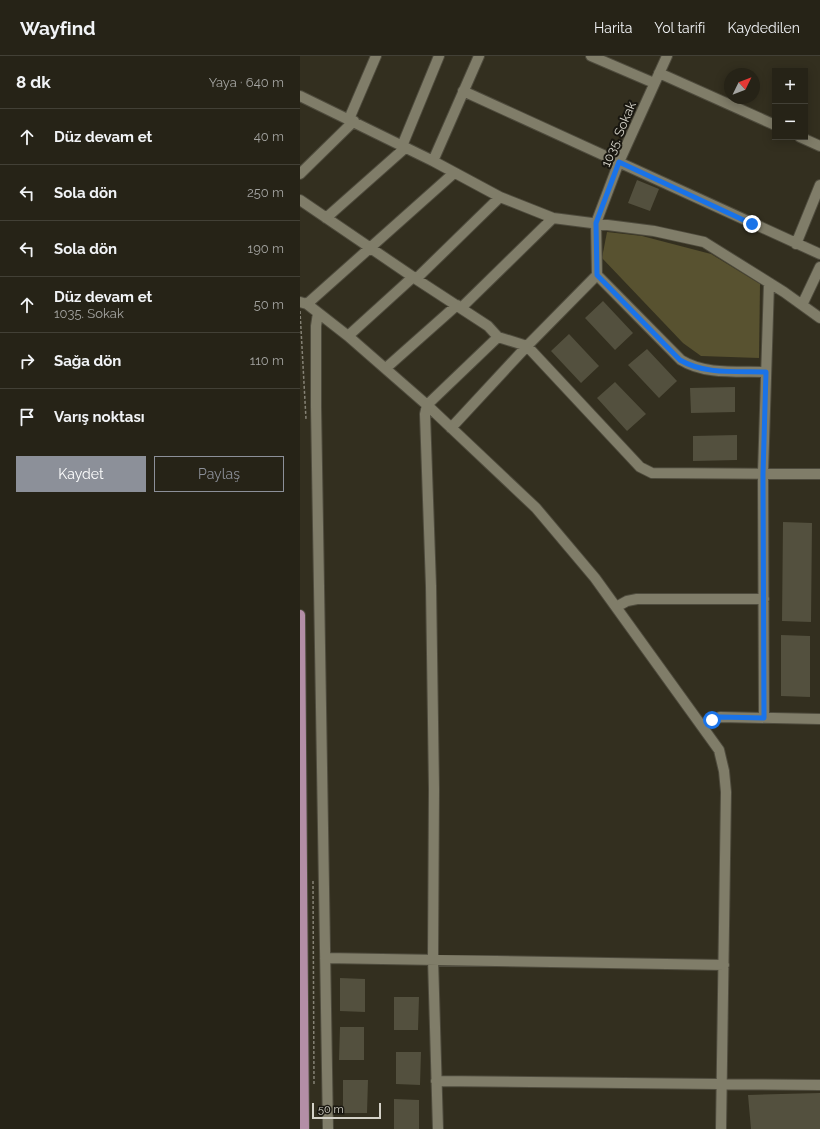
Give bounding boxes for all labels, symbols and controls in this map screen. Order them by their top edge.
text: Wayfind [20,17,95,39]
text: Harita [594,20,632,36]
text: Yol tarifi [654,20,705,36]
text: Kaydedilen [727,20,800,36]
north arrow [724,68,760,104]
map controls [772,68,808,140]
button: + [772,68,808,104]
text: 8 dk [16,72,51,92]
text: Yaya · 640 m [209,75,284,90]
street label: 1035. Sokak [598,99,639,169]
button: − [772,104,808,140]
icon: ahead [16,126,38,148]
text: Düz devam et [54,128,152,146]
text: 40 m [254,129,284,144]
icon: left [16,182,38,204]
text: Sola dön [54,184,117,202]
text: 250 m [247,185,284,200]
route end [743,215,761,233]
icon: left [16,238,38,260]
text: Sola dön [54,240,117,258]
text: 190 m [248,241,284,256]
text: Düz devam et [54,288,152,306]
icon: ahead [16,294,38,316]
text: 50 m [254,297,284,312]
text: 1035. Sokak [54,306,124,321]
icon: right [16,350,38,372]
text: Sağa dön [54,352,121,370]
text: 110 m [250,353,284,368]
icon: arrive [16,406,38,428]
text: Varış noktası [54,408,145,426]
button: Kaydet [16,456,146,492]
button: Paylaş [154,456,284,492]
route start [703,711,721,729]
scale bar [312,1101,381,1120]
text: 50 m [318,1103,344,1116]

